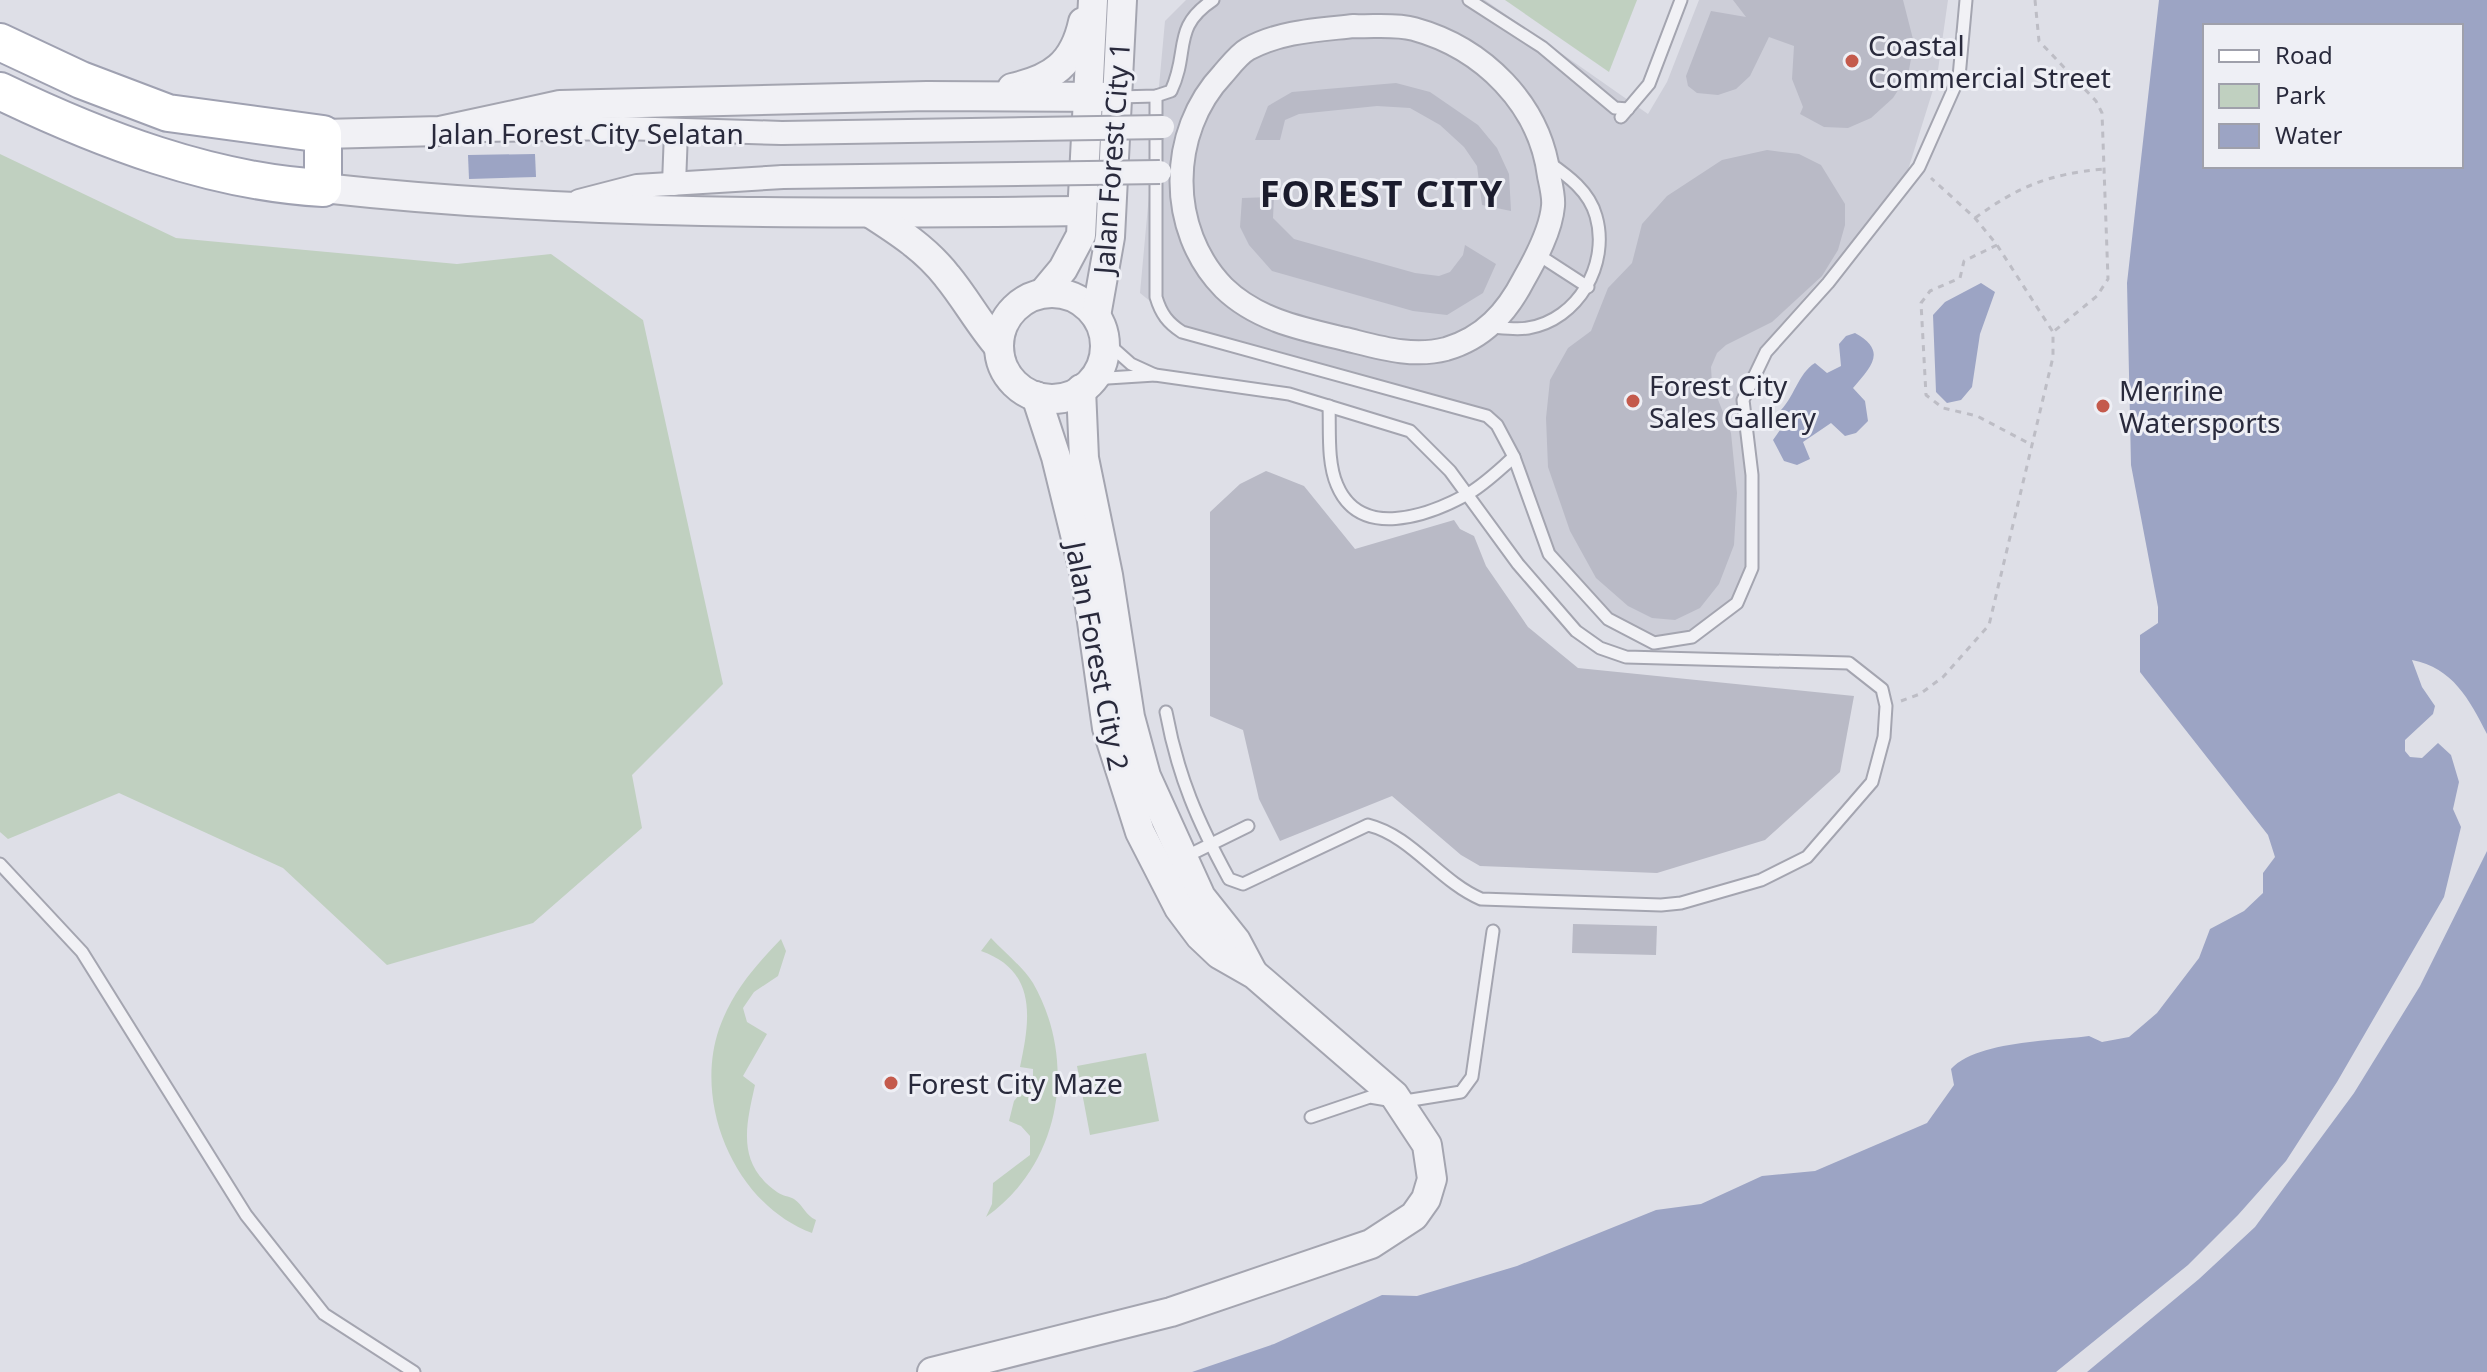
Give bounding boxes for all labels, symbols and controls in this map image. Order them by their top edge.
legend [2203,24,2463,168]
place label: Coastal Commercial Street [1868,26,2111,96]
text: Road [2275,38,2333,71]
street label: Jalan Forest City 1 [1084,41,1138,278]
marker: Coastal Commercial Street [1843,52,1861,70]
text: Park [2275,78,2326,111]
street label: Jalan Forest City Selatan [427,114,744,152]
text: Water [2275,118,2343,151]
district label: FOREST CITY [1260,169,1504,218]
place label: Forest City Sales Gallery [1649,366,1817,436]
place label: Merrine Watersports [2119,371,2280,441]
marker: Forest City Sales Gallery [1624,392,1642,410]
marker: Merrine Watersports [2094,397,2112,415]
street label: Jalan Forest City 2 [1057,535,1139,774]
place label: Forest City Maze [907,1064,1123,1102]
marker: Forest City Maze [882,1074,900,1092]

